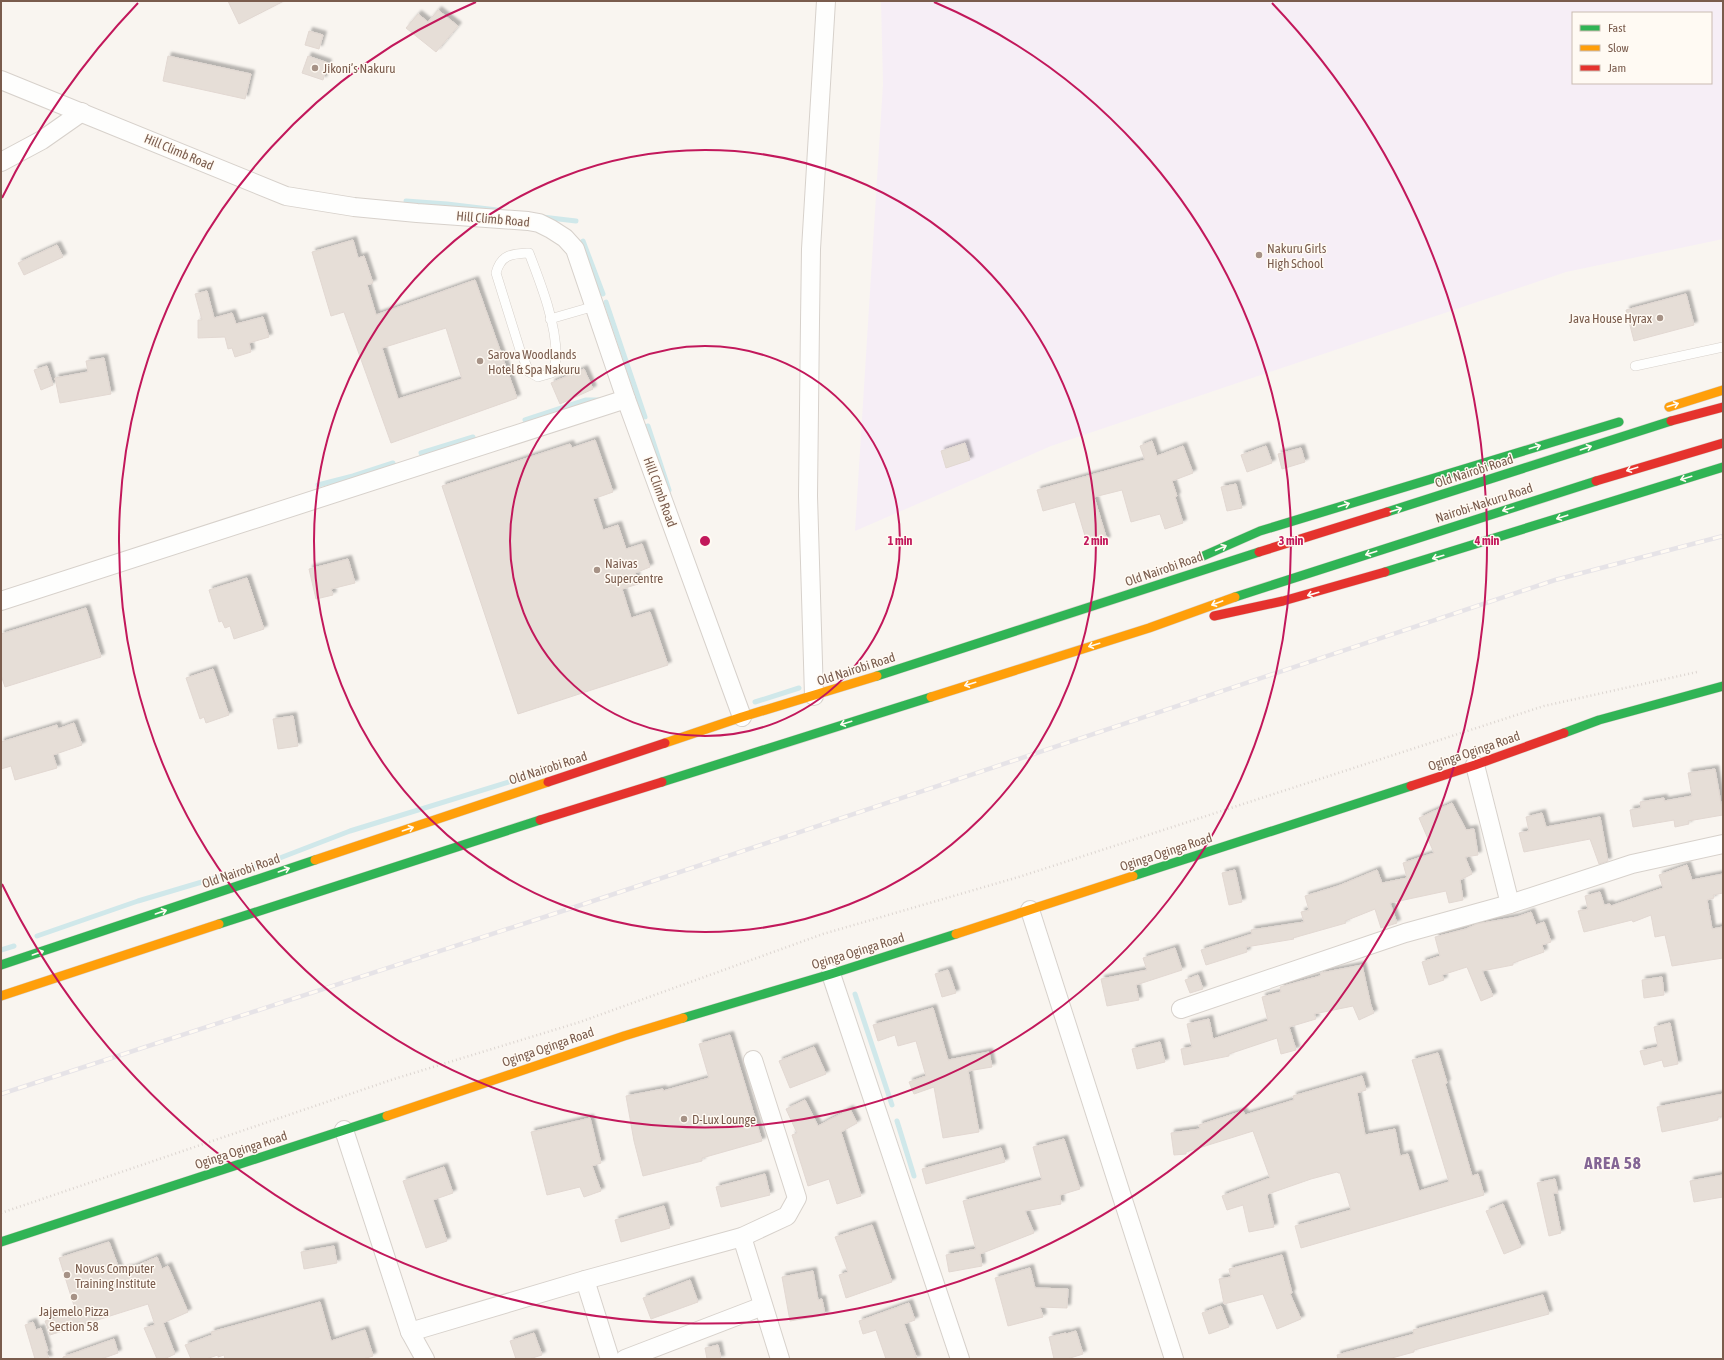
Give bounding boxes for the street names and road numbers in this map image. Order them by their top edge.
street label: Hill Climb Road [142,131,216,173]
street label: Hill Climb Road [456,208,530,230]
street label: Old Nairobi Road [1433,451,1515,491]
street label: Hill Climb Road [640,455,680,529]
street label: Nairobi-Nakuru Road [1433,480,1535,526]
street label: Old Nairobi Road [1123,549,1205,589]
street label: Old Nairobi Road [815,649,897,689]
street label: Oginga Oginga Road [1426,728,1522,774]
street label: Old Nairobi Road [507,748,589,788]
street label: Oginga Oginga Road [1118,830,1214,874]
street label: Old Nairobi Road [200,851,282,891]
street label: Oginga Oginga Road [810,930,906,972]
street label: Oginga Oginga Road [500,1024,596,1070]
street label: Oginga Oginga Road [193,1128,289,1172]

